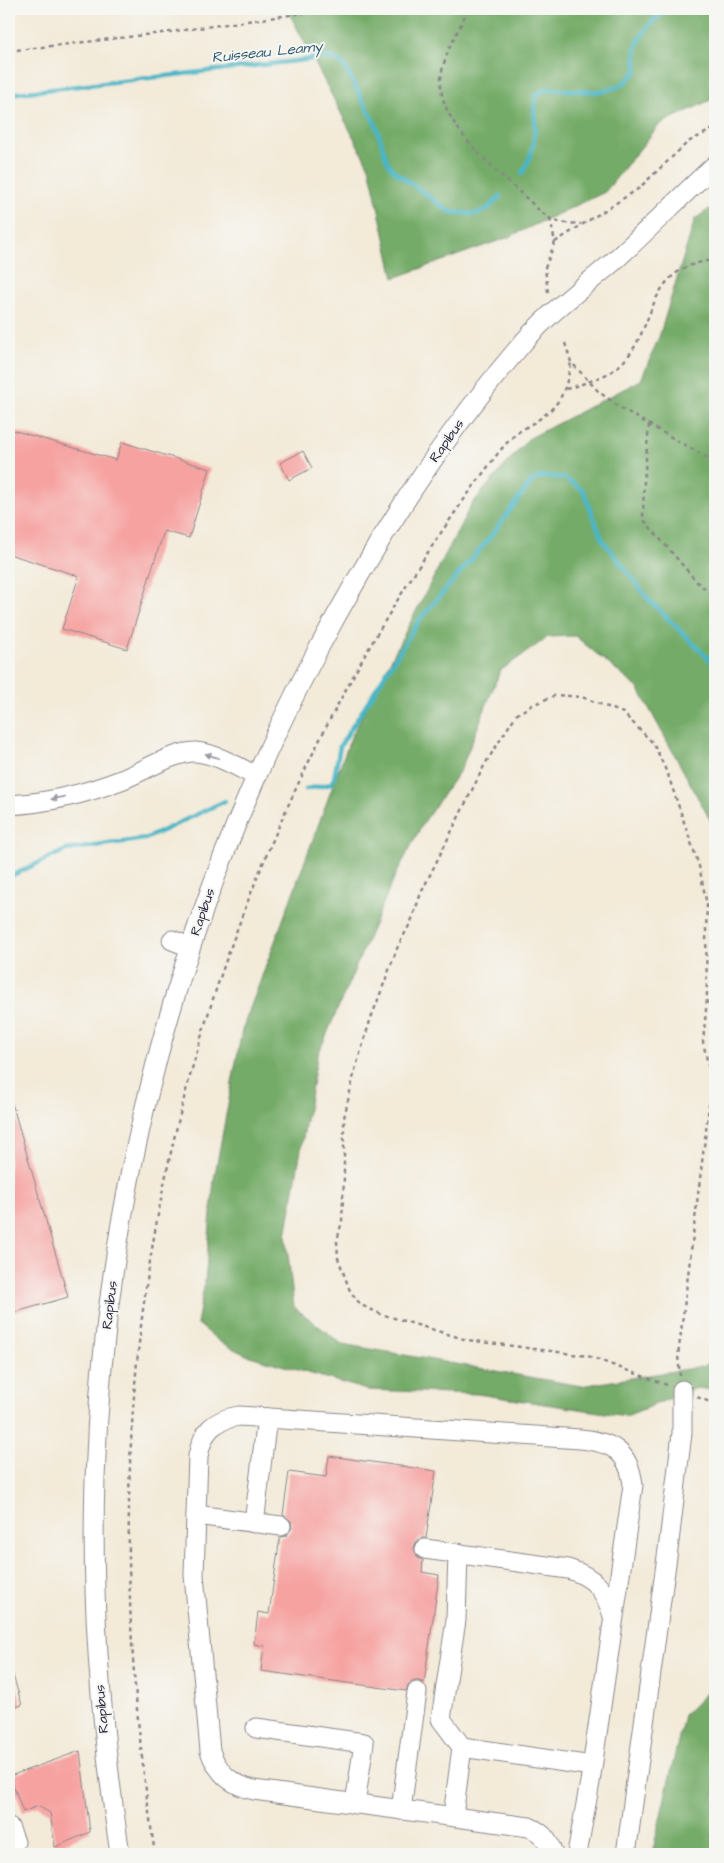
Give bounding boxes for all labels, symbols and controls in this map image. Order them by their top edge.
water label: Ruisseau Leamy [211,36,325,69]
street label: Rapibus [425,415,469,467]
one-way arrow [204,752,219,760]
one-way arrow [50,794,66,802]
street label: Rapibus [186,886,220,938]
street label: Rapibus [97,1279,123,1331]
street label: Rapibus [90,1684,114,1734]

